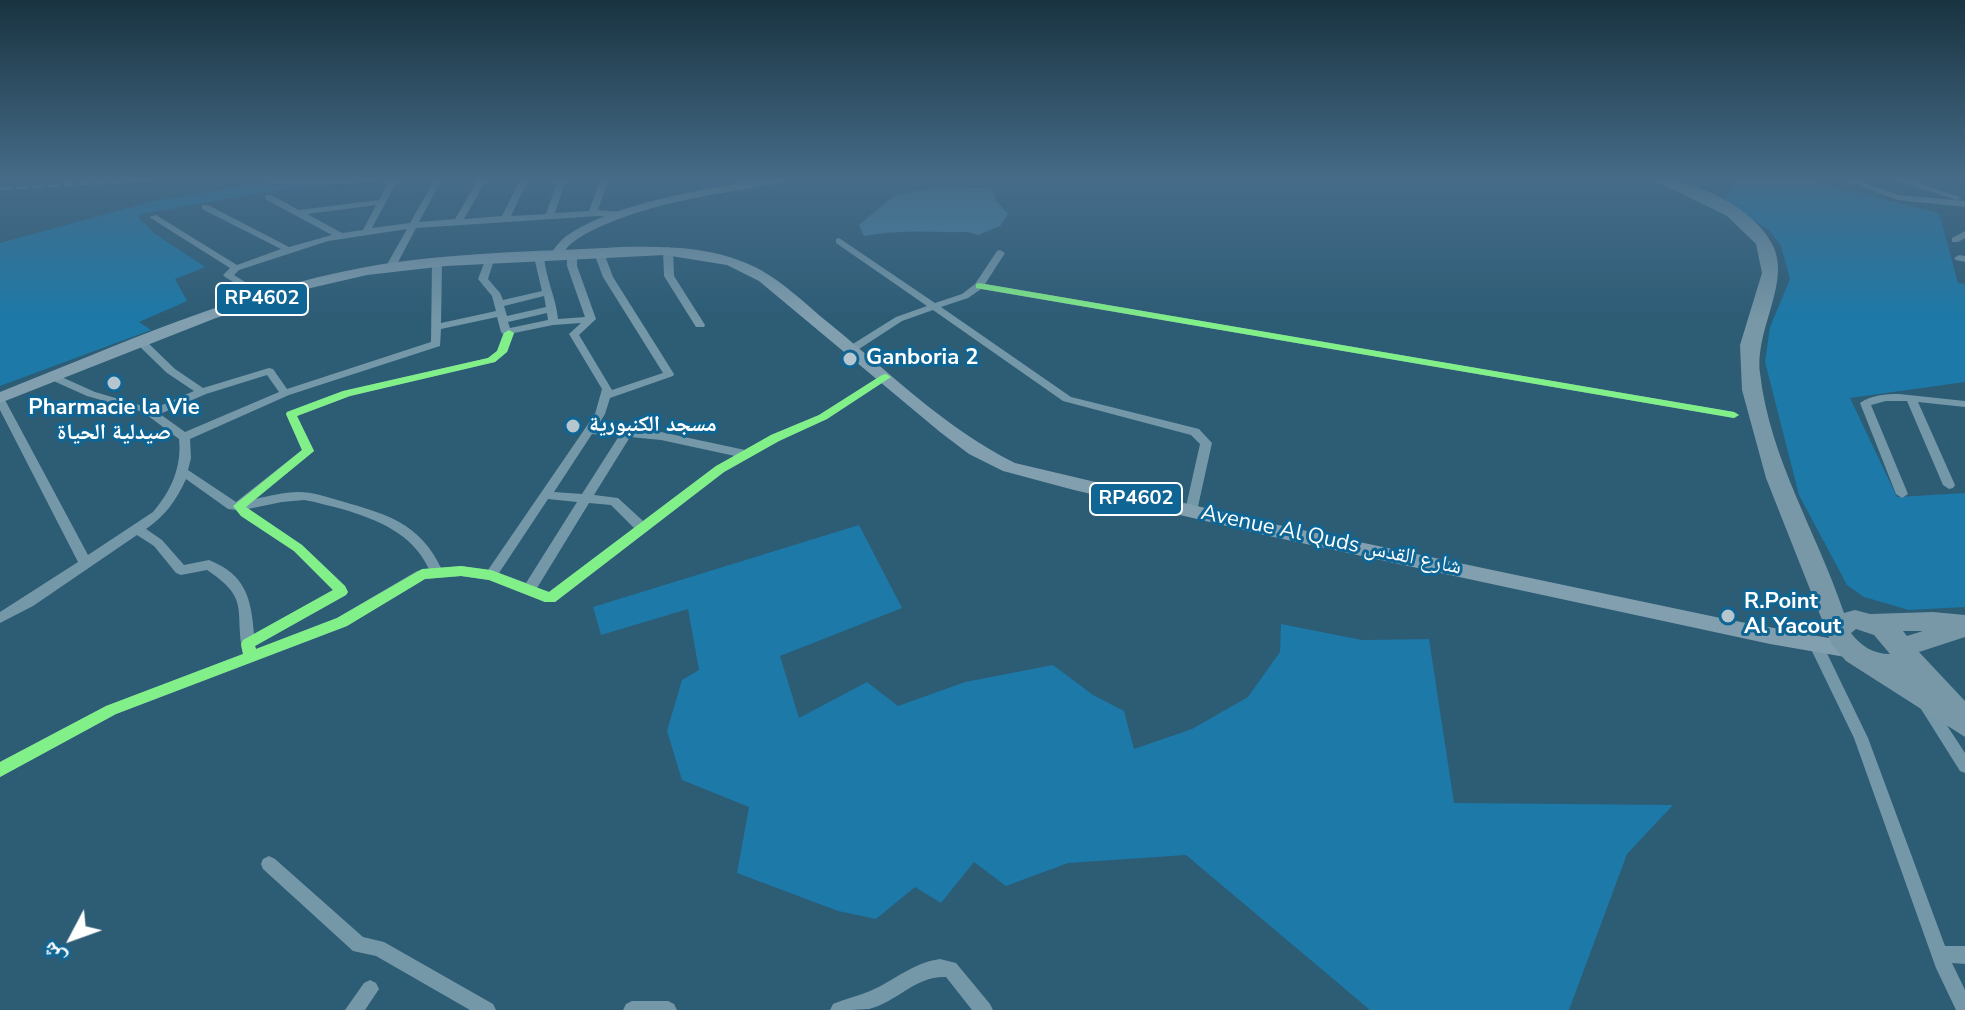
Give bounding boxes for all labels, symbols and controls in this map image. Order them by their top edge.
road number: RP4602 [216,283,308,315]
place label: Ganboria 2 [866,346,978,372]
marker: Ganboria 2 [841,350,859,368]
marker: Pharmacie la Vie صيدلية الحياة [105,374,123,392]
place label: Pharmacie la Vie صيدلية الحياة [28,396,200,448]
place label: مسجد الكنبورية [589,413,717,439]
marker: مسجد الكنبورية [564,417,582,435]
road number: RP4602 [1090,483,1182,515]
street label: Avenue Al Quds شارع القدس [1198,500,1464,582]
place label: R.Point Al Yacout [1744,590,1841,642]
marker: R.Point Al Yacout [1719,607,1737,625]
north arrow [32,898,112,978]
text: ش [35,935,73,972]

